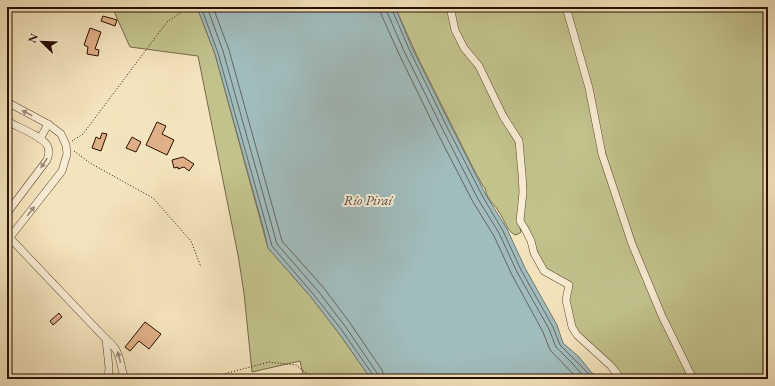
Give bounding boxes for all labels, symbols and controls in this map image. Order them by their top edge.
north arrow [22,22,62,62]
text: N [25,31,41,45]
one-way arrow [21,109,32,116]
one-way arrow [40,158,48,169]
water label: Río Piraí [344,191,394,209]
one-way arrow [27,205,36,216]
one-way arrow [116,351,122,363]

